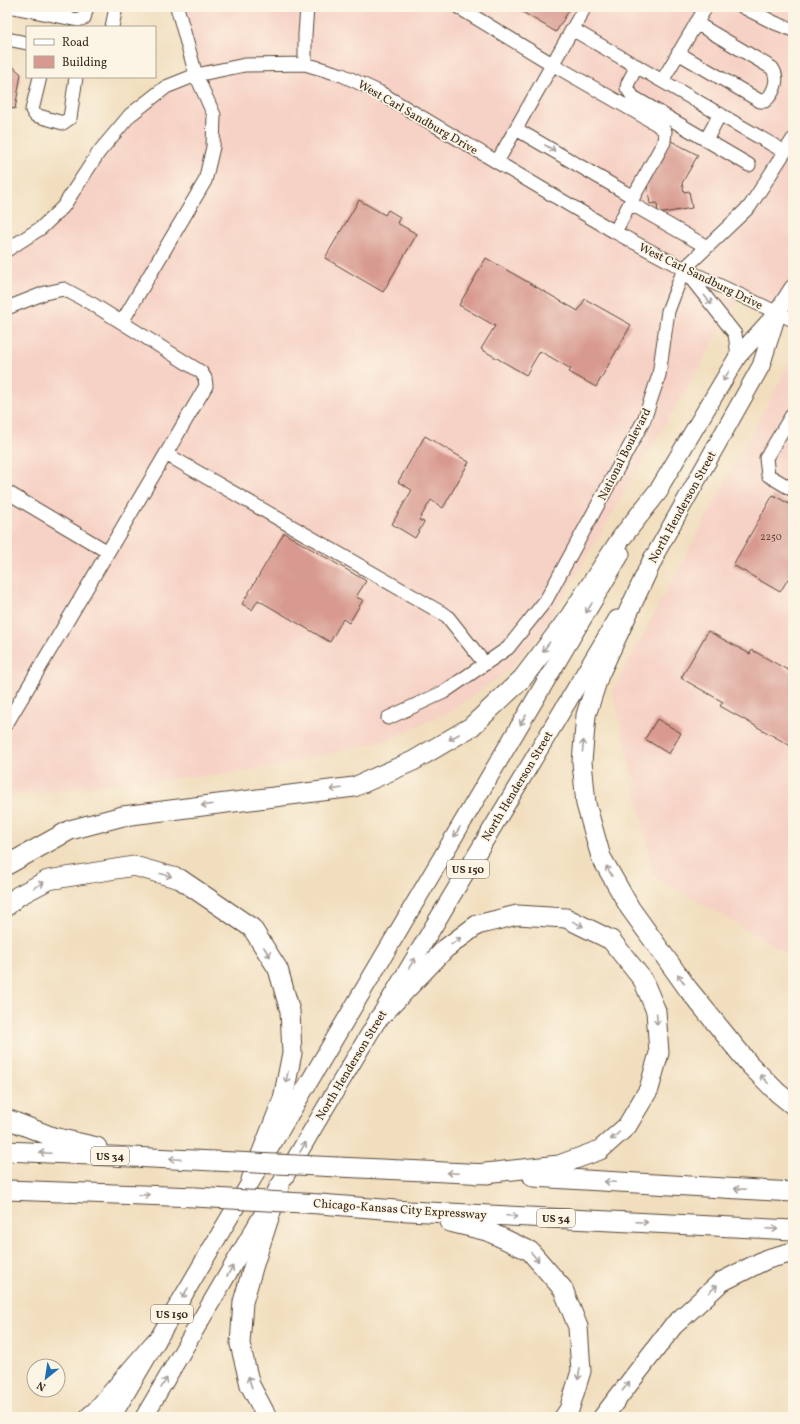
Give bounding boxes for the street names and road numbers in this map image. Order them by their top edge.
street label: West Carl Sandburg Drive [355,77,481,159]
street label: West Carl Sandburg Drive [636,240,765,314]
street label: National Boulevard [595,405,655,503]
street label: North Henderson Street [645,449,720,566]
street label: North Henderson Street [479,728,557,845]
road number: US 150 [447,860,489,878]
street label: North Henderson Street [313,1007,391,1124]
road number: US 34 [91,1147,129,1165]
street label: Chicago-Kansas City Expressway [313,1196,488,1224]
road number: US 34 [537,1209,575,1227]
road number: US 150 [151,1305,193,1323]

